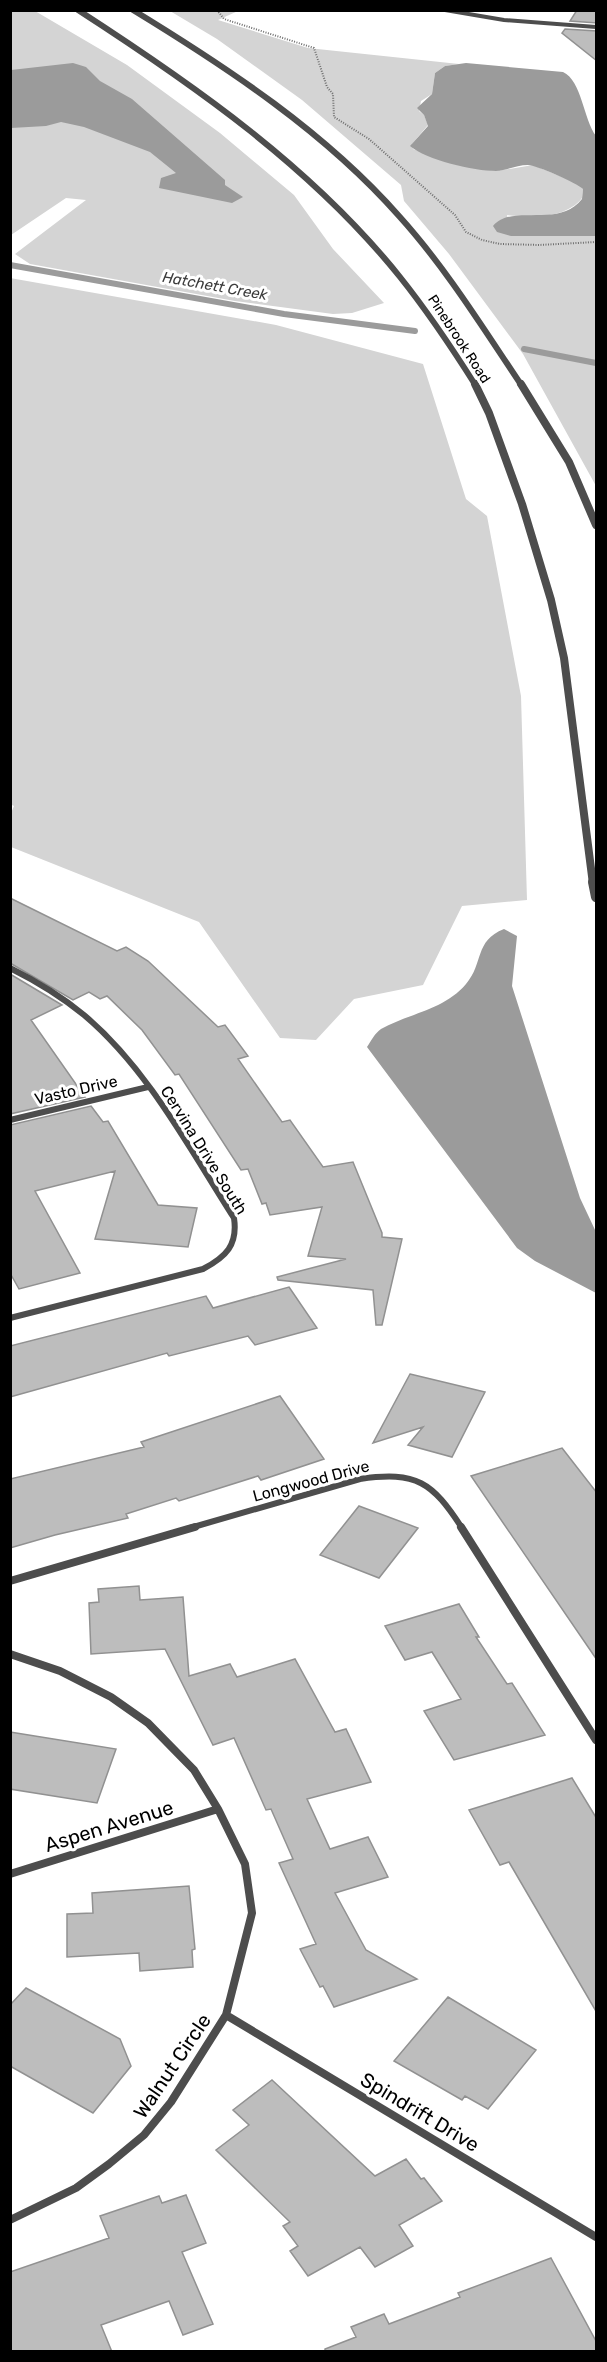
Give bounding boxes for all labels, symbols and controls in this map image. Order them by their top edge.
water label: Hatchett Creek [161,268,269,304]
street label: Pinebrook Road [424,292,494,386]
street label: Vasto Drive [33,1071,119,1109]
street label: Cervina Drive South [157,1082,251,1218]
street label: Longwood Drive [250,1456,372,1506]
street label: Aspen Avenue [42,1795,176,1857]
street label: Walnut Circle [128,2009,216,2123]
street label: Spindrift Drive [356,2067,484,2157]

